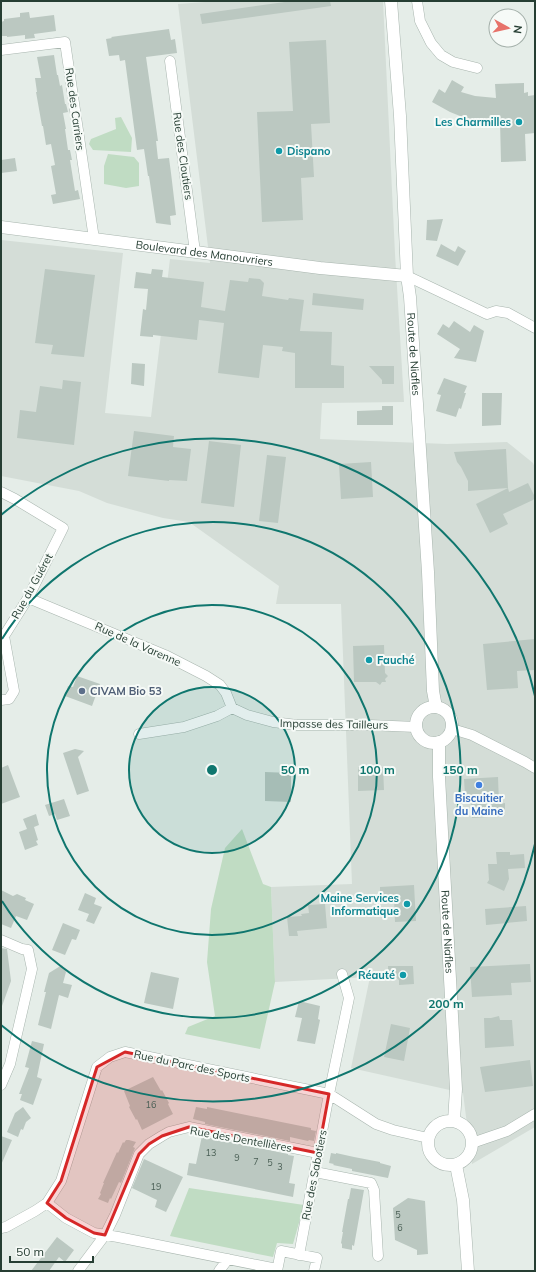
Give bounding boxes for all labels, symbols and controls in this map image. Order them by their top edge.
north arrow [488,8,528,48]
text: N [510,24,525,34]
street label: Rue des Carriers [62,67,88,151]
street label: Rue des Cloutiers [170,111,196,201]
place label: Les Charmilles [435,115,511,129]
marker: Les Charmilles [514,117,524,127]
place label: Dispano [287,144,331,158]
marker: Dispano [274,146,284,156]
street label: Boulevard des Manouvriers [135,237,274,269]
street label: Route de Niafles [404,312,423,396]
street label: Rue du Guéret [8,551,56,621]
street label: Rue de la Varenne [93,619,183,669]
place label: Fauché [377,653,415,667]
marker: Fauché [364,655,374,665]
place label: CIVAM Bio 53 [90,684,162,698]
marker: CIVAM Bio 53 [77,686,87,696]
street label: Impasse des Tailleurs [280,716,388,732]
text: 50 m [281,762,309,777]
text: 100 m [359,762,395,777]
text: 150 m [442,762,478,777]
centre of rings [205,763,219,777]
marker: Biscuitier du Maine [474,780,484,790]
place label: Biscuitier du Maine [455,791,504,818]
street label: Route de Niafles [438,890,457,974]
place label: Maine Services Informatique [320,891,399,918]
marker: Maine Services Informatique [402,899,412,909]
place label: Réauté [358,968,395,982]
marker: Réauté [398,970,408,980]
text: 200 m [428,996,464,1011]
street label: Rue du Parc des Sports [133,1047,251,1085]
house number: 16 [146,1099,156,1110]
street label: Rue des Dentellières [189,1123,293,1155]
street label: Rue des Sabotiers [298,1129,330,1221]
house number: 13 [206,1147,216,1158]
house number: 9 [234,1152,240,1163]
house number: 7 [253,1156,259,1167]
house number: 5 [267,1157,273,1168]
house number: 3 [277,1161,283,1172]
house number: 19 [151,1181,161,1192]
house number: 5 [395,1209,401,1220]
house number: 6 [397,1222,403,1233]
scale bar [10,1238,93,1264]
text: 50 m [16,1244,44,1259]

